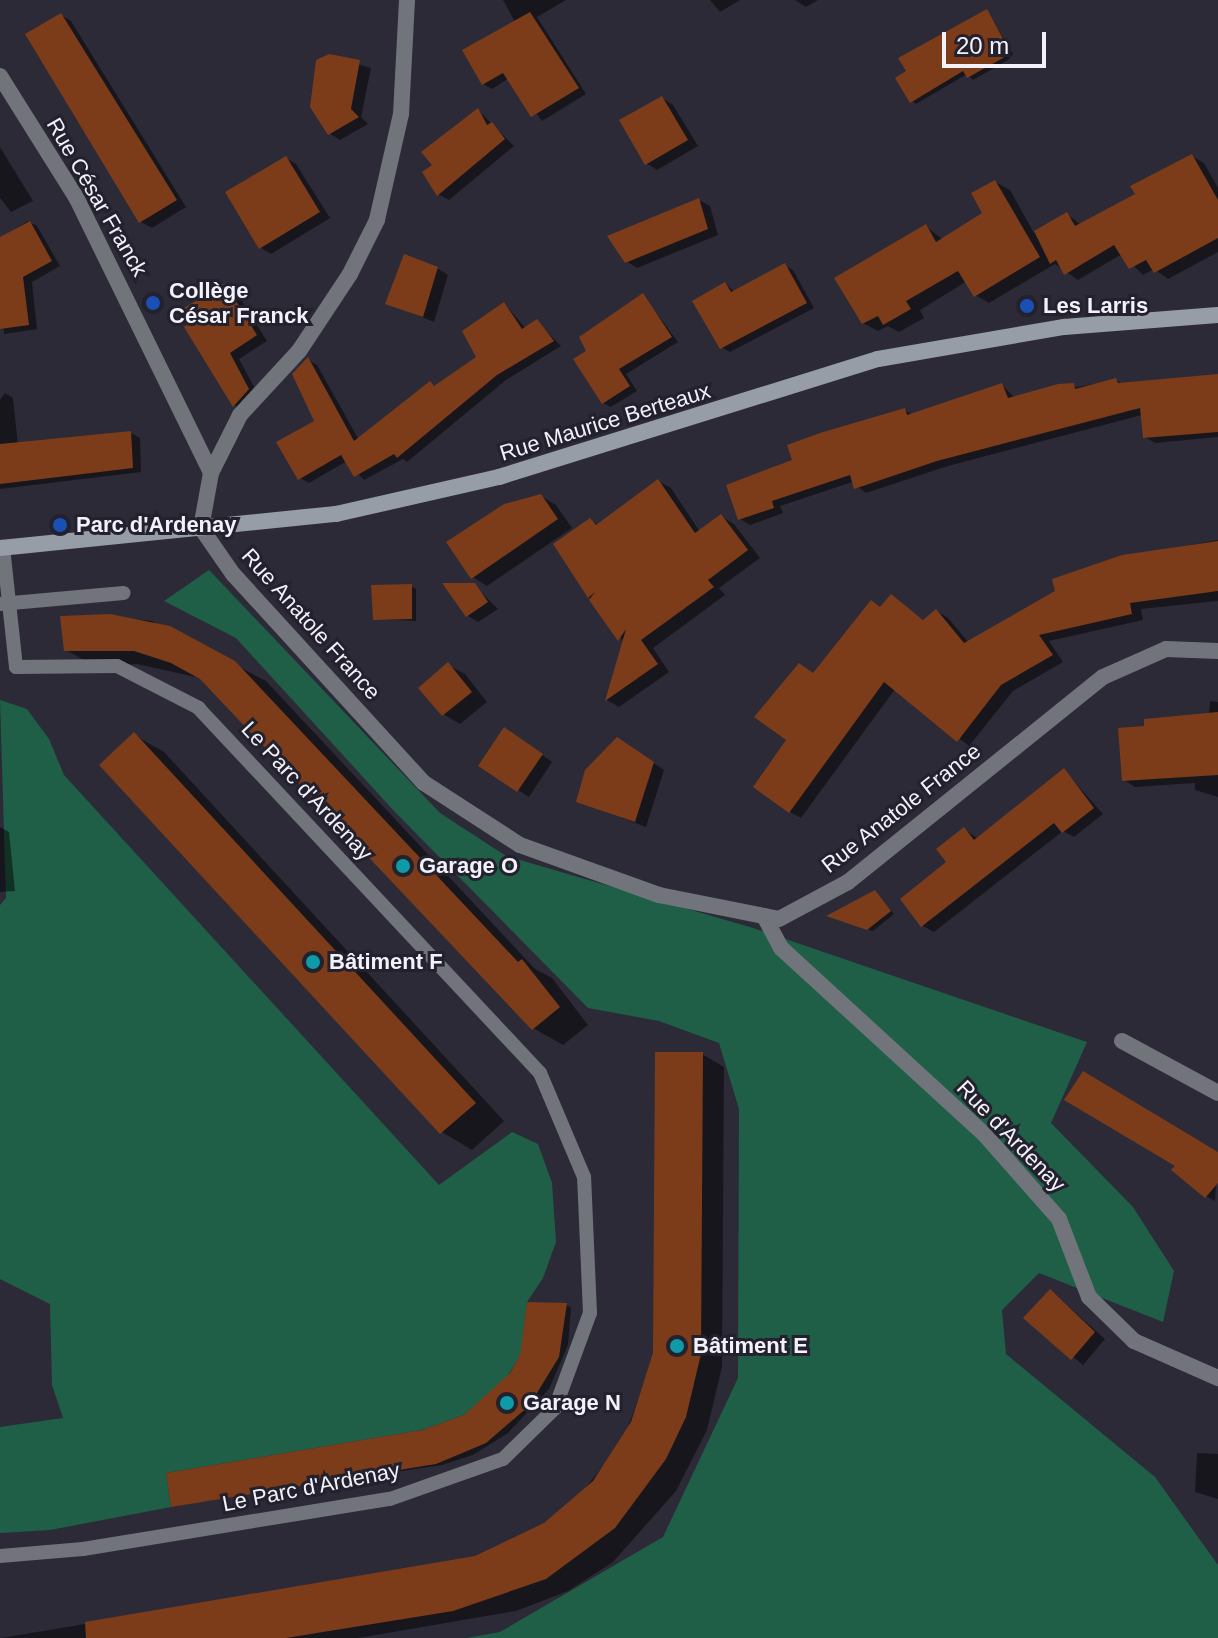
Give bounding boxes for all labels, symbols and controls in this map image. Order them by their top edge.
scale bar [946,16,1050,66]
text: 20 m [956,32,1009,59]
street label: Rue César Franck [41,113,153,281]
place label: Collège César Franck [169,277,308,328]
place label: Les Larris [1043,293,1148,319]
marker: Collège César Franck [144,294,162,312]
marker: Les Larris [1018,297,1036,315]
street label: Rue Maurice Berteaux [496,377,714,467]
place label: Parc d'Ardenay [76,512,237,538]
marker: Parc d'Ardenay [51,516,69,534]
street label: Rue Anatole France [236,542,386,706]
street label: Le Parc d'Ardenay [236,716,378,866]
street label: Rue Anatole France [816,737,986,879]
place label: Garage O [419,853,518,879]
marker: Garage O [394,857,412,875]
place label: Bâtiment F [329,949,443,975]
marker: Bâtiment F [304,953,322,971]
street label: Rue d'Ardenay [951,1075,1071,1197]
place label: Bâtiment E [693,1333,808,1359]
marker: Bâtiment E [668,1337,686,1355]
place label: Garage N [523,1390,621,1416]
marker: Garage N [498,1394,516,1412]
street label: Le Parc d'Ardenay [220,1457,402,1517]

